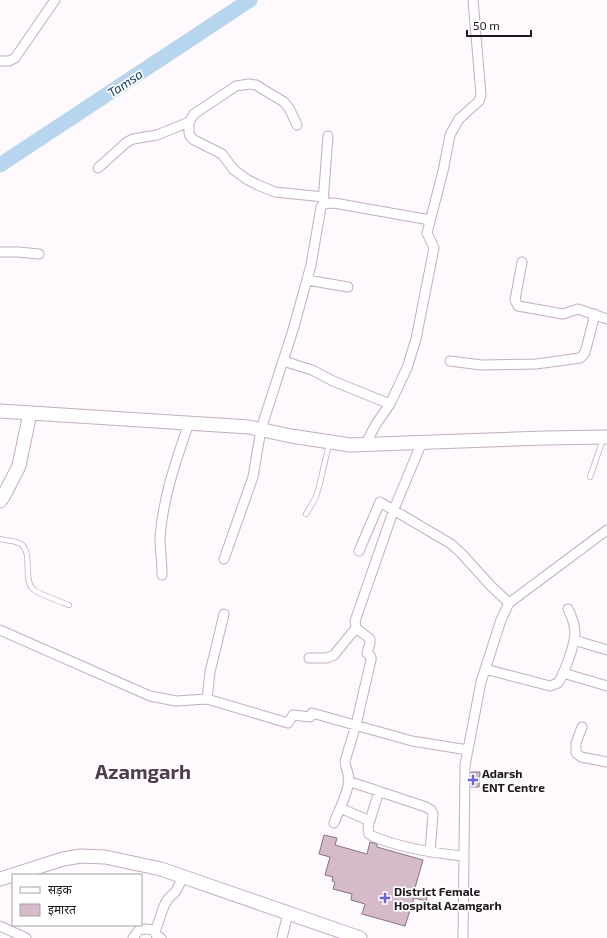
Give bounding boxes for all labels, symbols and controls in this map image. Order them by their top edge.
scale bar [467,12,531,38]
text: 50 m [473,18,500,32]
water label: Tamsa [104,65,146,101]
district label: Azamgarh [95,759,191,783]
place label: Adarsh ENT Centre [482,766,545,794]
marker: Adarsh ENT Centre [467,774,479,786]
legend [12,874,142,926]
text: सड़क [48,882,73,897]
place label: District Female Hospital Azamgarh [394,884,502,912]
marker: District Female Hospital Azamgarh [379,892,391,904]
text: इमारत [48,902,77,917]

